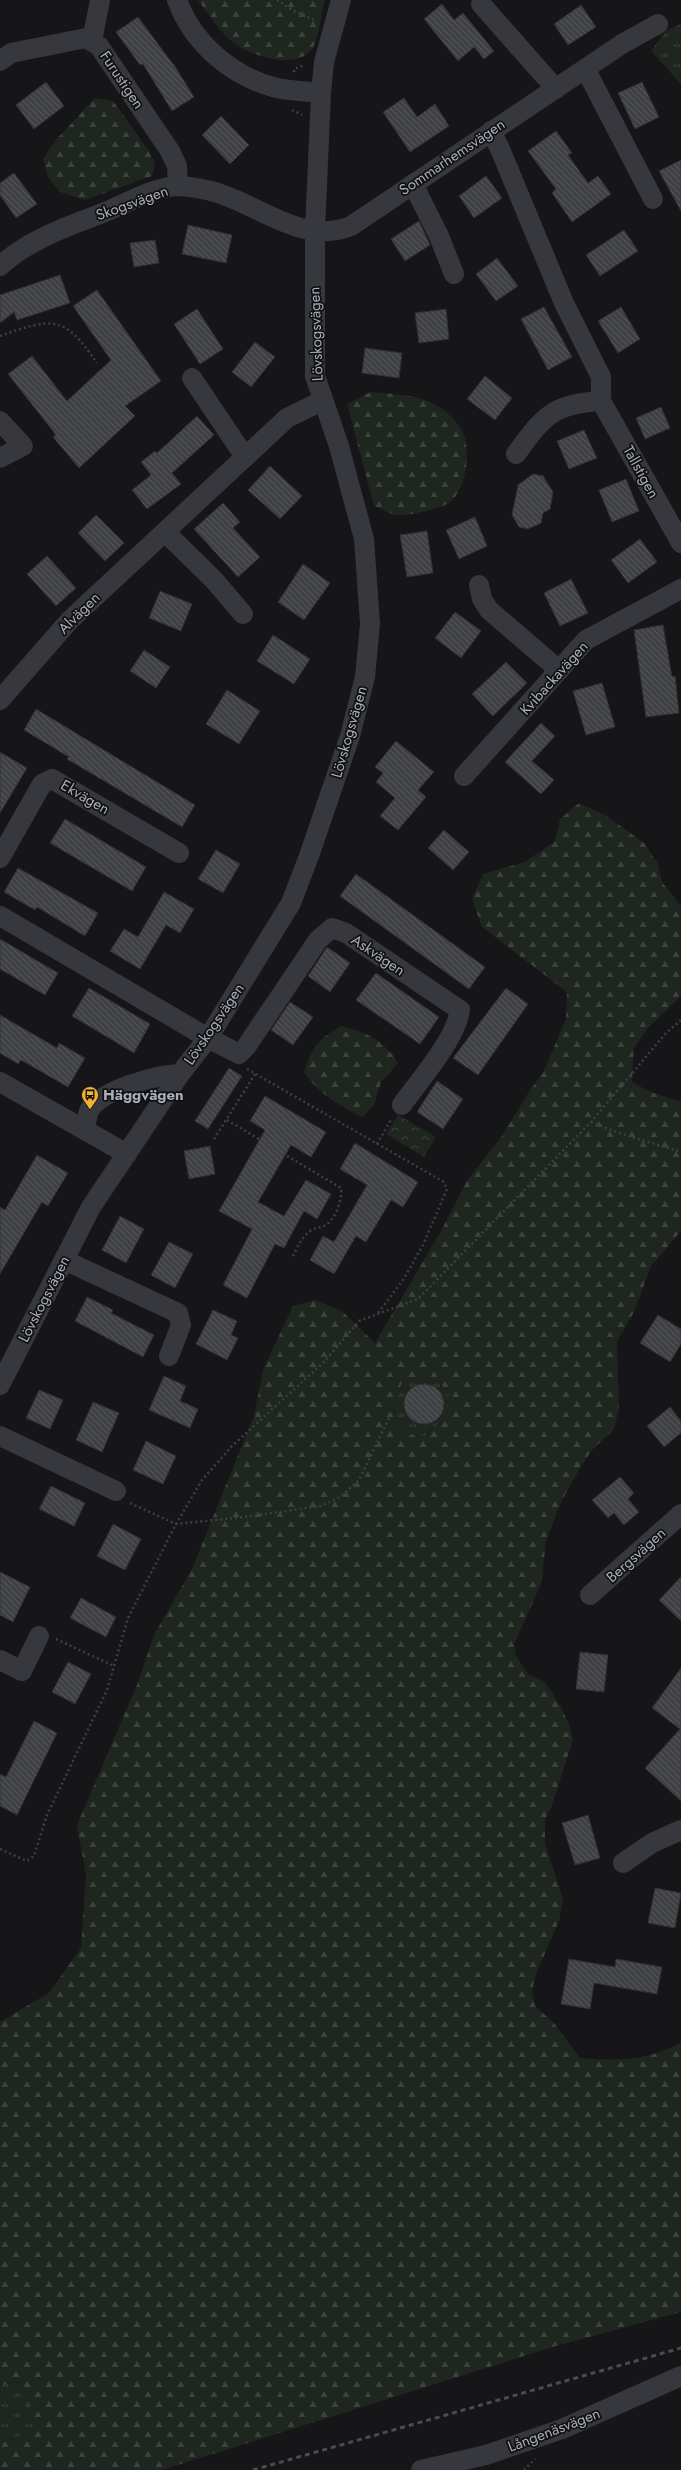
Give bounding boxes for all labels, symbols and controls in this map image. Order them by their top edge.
street label: Furustigen [94,47,150,113]
street label: Sommarhemsvägen [395,113,509,201]
street label: Skogsvägen [93,180,171,226]
street label: Lövskogsvägen [303,286,329,382]
street label: Tallstigen [617,442,665,502]
street label: Alvägen [53,587,105,639]
street label: Kvibackavägen [515,636,593,720]
street label: Lövskogsvägen [325,684,373,780]
street label: Ekvägen [57,774,113,820]
street label: Askvägen [347,929,409,981]
street label: Lövskogsvägen [178,979,250,1069]
place label: Häggvägen [103,1084,184,1106]
bus stop icon: Häggvägen [80,1085,100,1110]
street label: Lövskogsvägen [13,1252,75,1346]
street label: Bergsvägen [601,1522,671,1588]
street label: Långenäsvägen [505,2402,603,2458]

